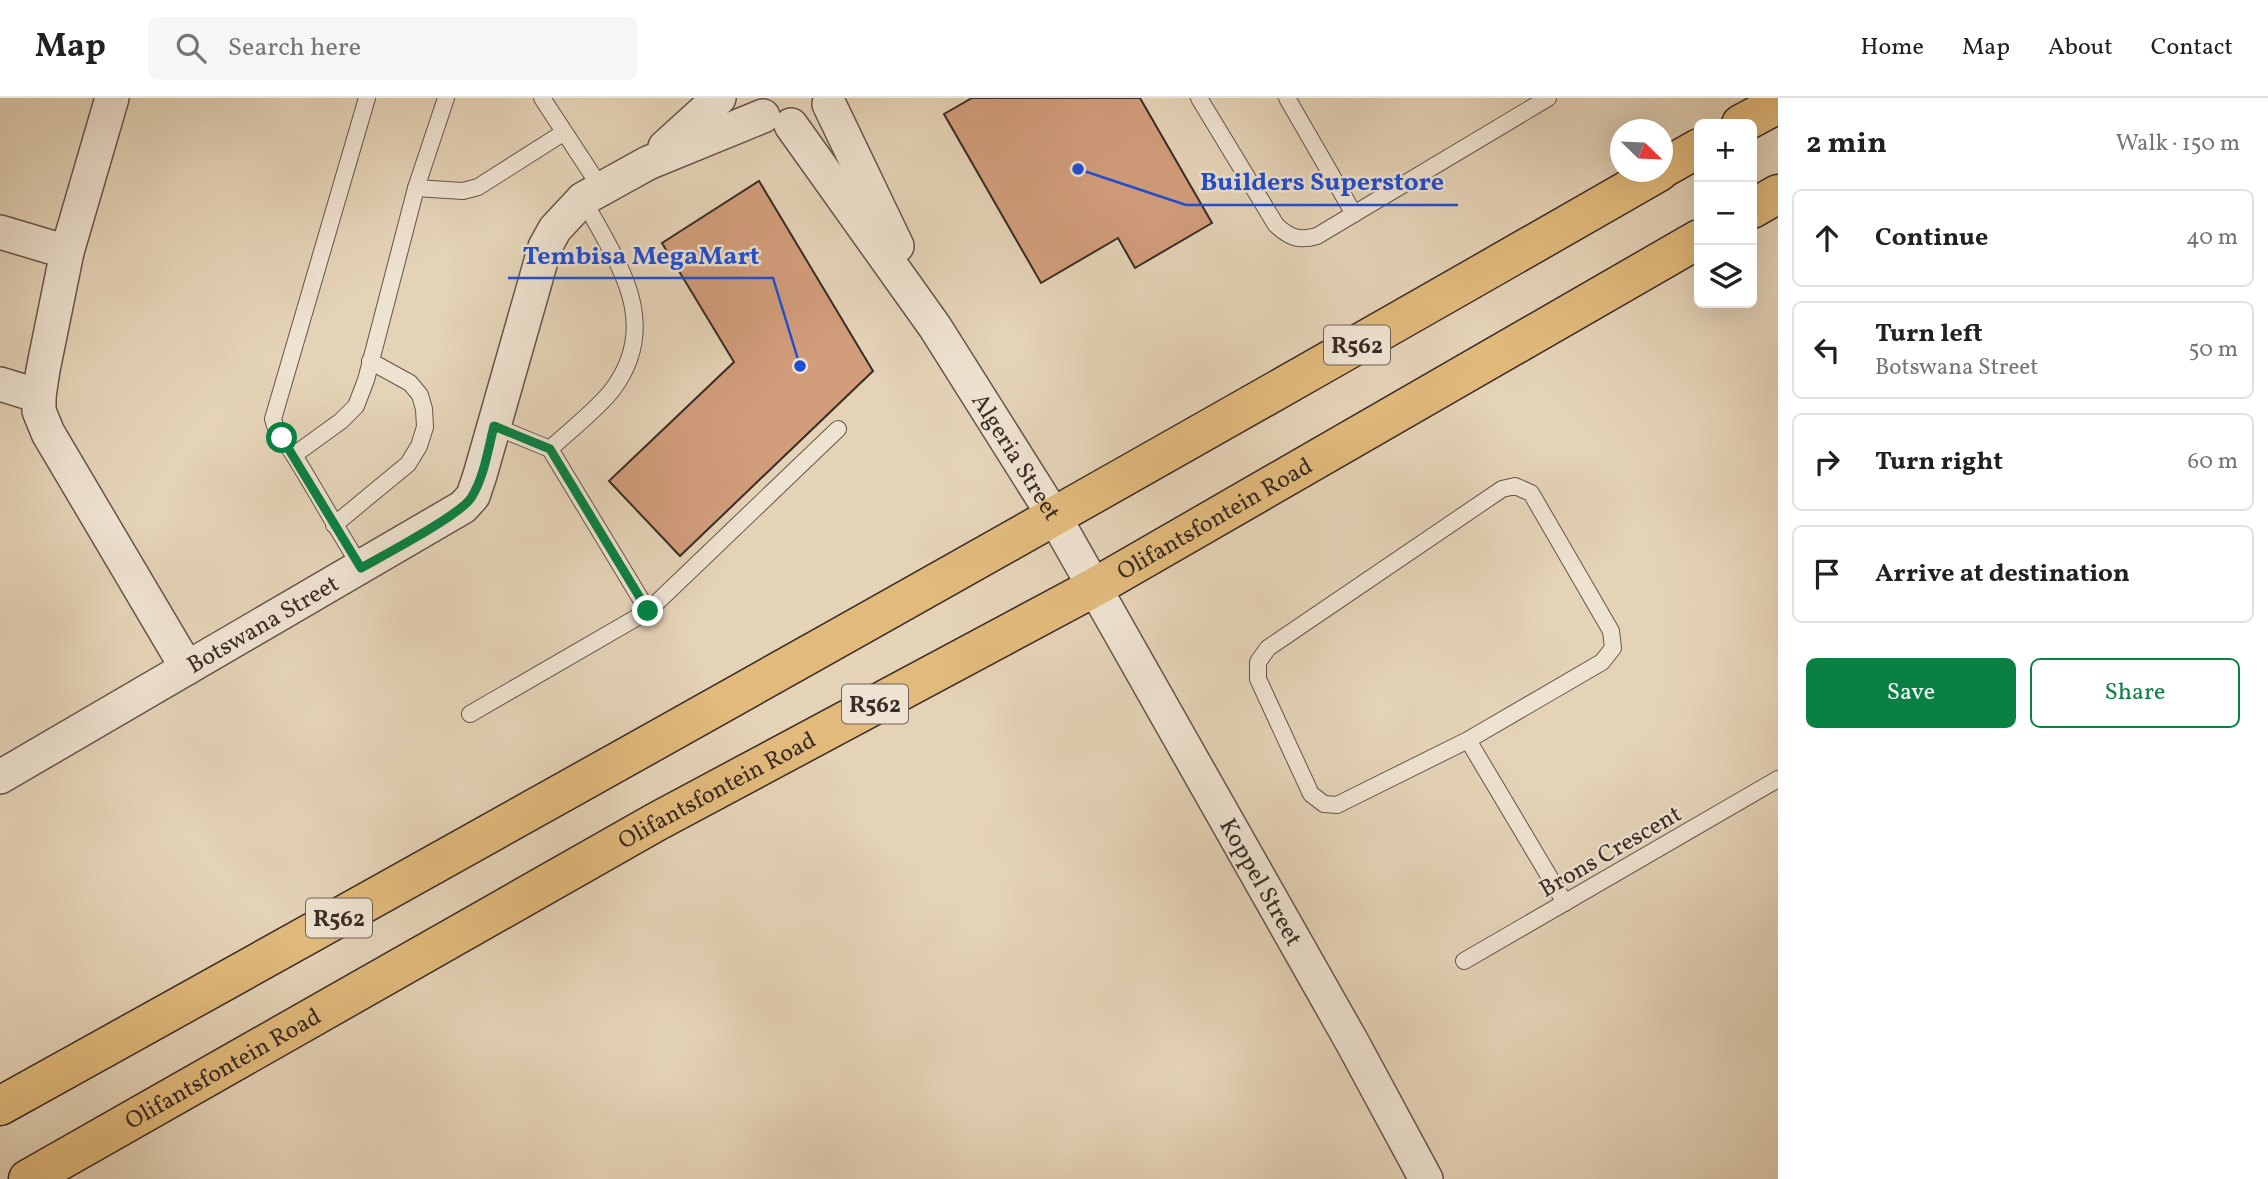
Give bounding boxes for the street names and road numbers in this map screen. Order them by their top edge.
road number: R562 [1324,326,1390,364]
street label: Algeria Street [962,387,1068,528]
street label: Olifantsfontein Road [1111,450,1319,590]
street label: Botswana Street [181,568,346,683]
road number: R562 [842,684,908,724]
street label: Olifantsfontein Road [612,724,823,859]
street label: Brons Crescent [1533,798,1689,907]
street label: Koppel Street [1210,813,1309,953]
road number: R562 [306,898,372,938]
street label: Olifantsfontein Road [119,1001,328,1139]

